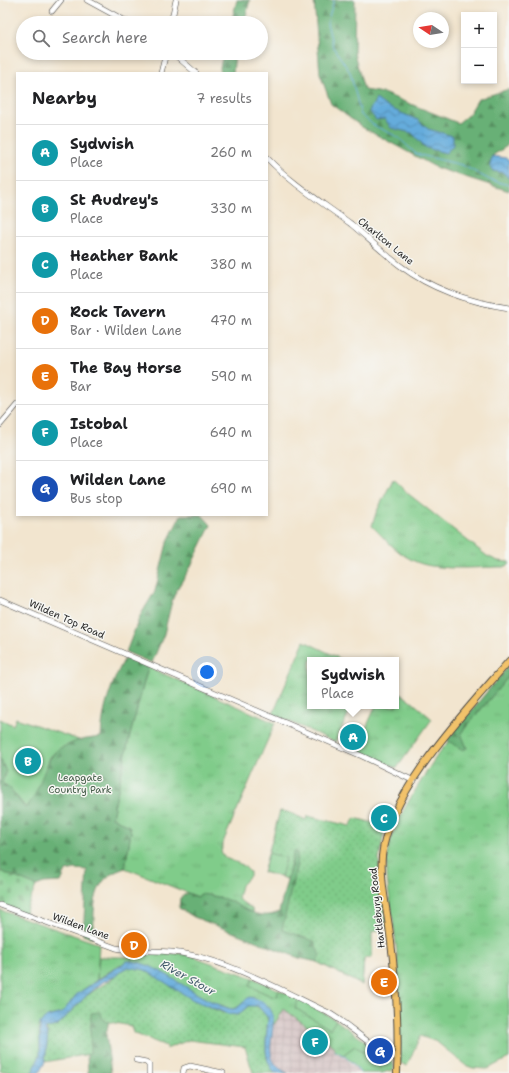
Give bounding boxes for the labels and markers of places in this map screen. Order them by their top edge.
pin: A [340,722,366,752]
pin: B [15,746,41,776]
pin: C [371,803,397,833]
pin: D [121,930,147,960]
pin: E [371,967,397,997]
pin: F [302,1027,328,1057]
pin: G [367,1036,393,1066]

